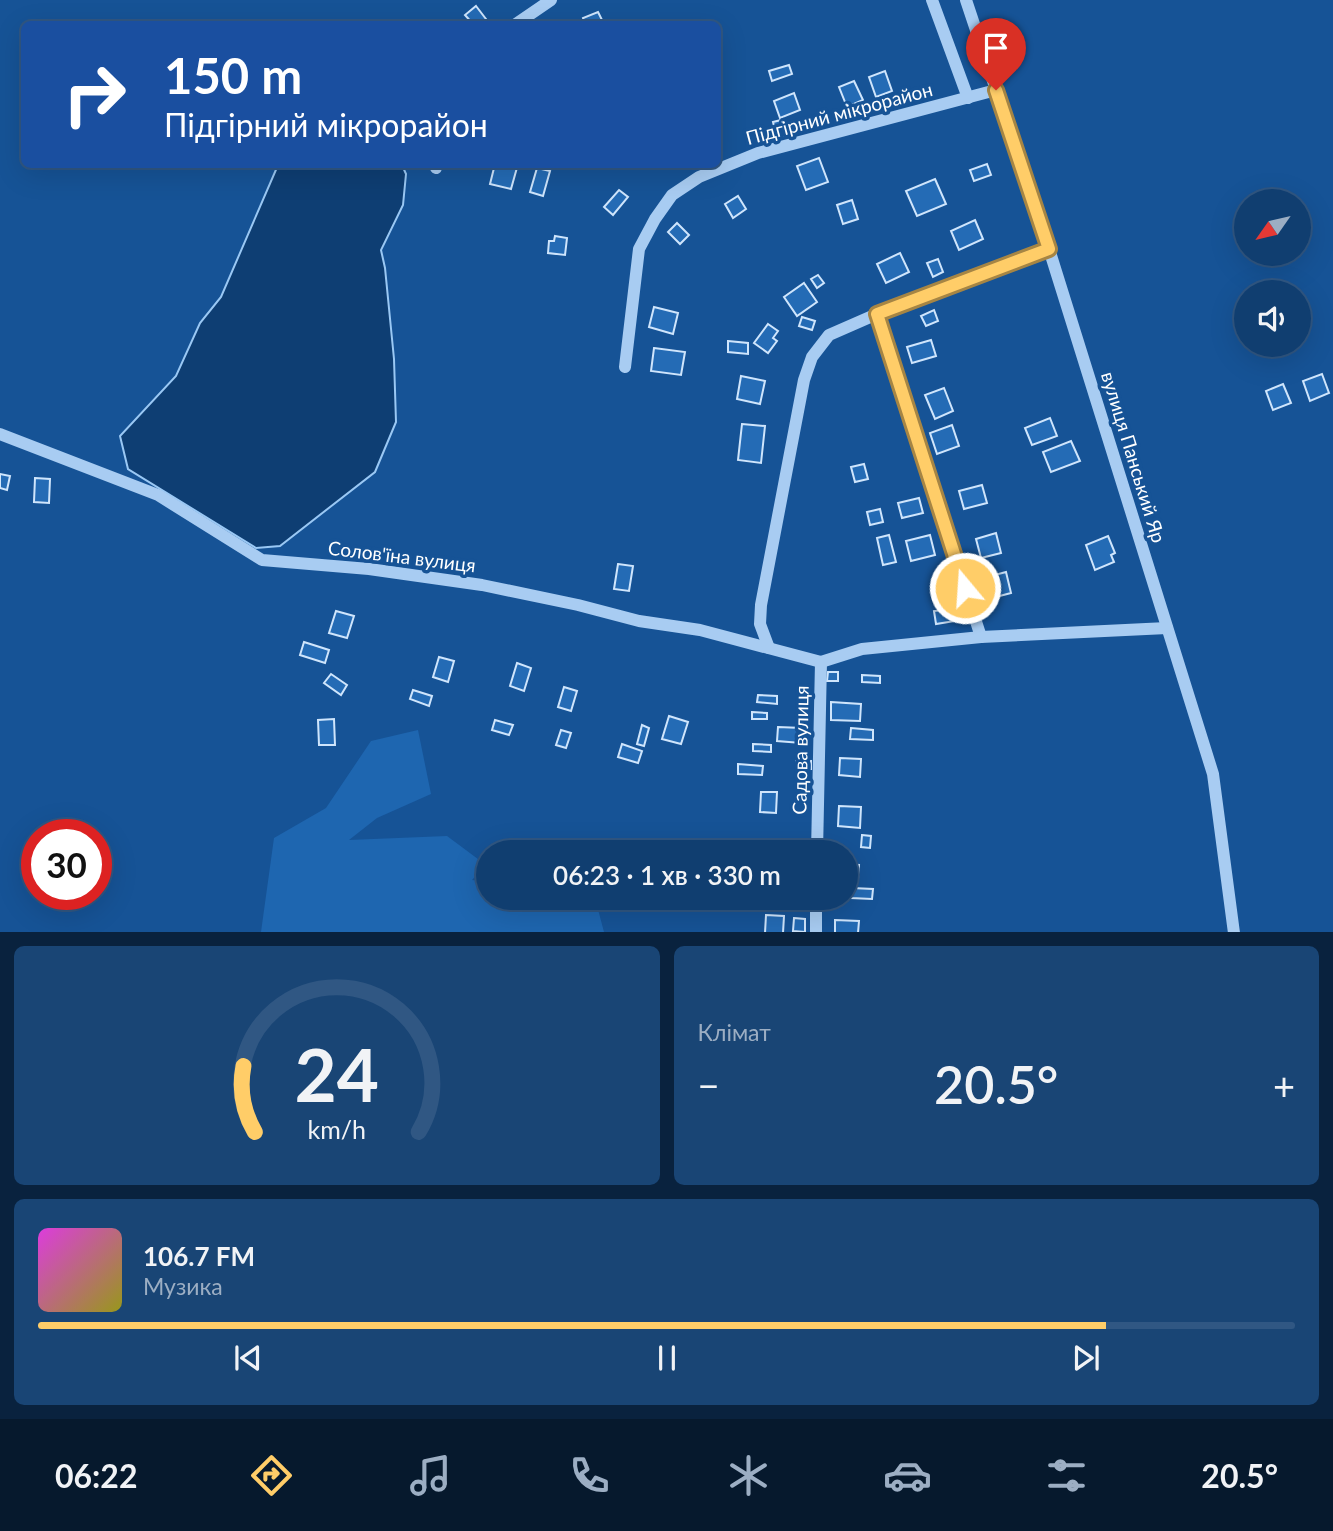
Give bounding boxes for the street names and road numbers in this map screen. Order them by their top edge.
street label: Підгірний мікрорайон [743,77,935,149]
street label: вулиця Панський Яр [1097,369,1171,545]
street label: Солов'їна вулиця [327,536,477,576]
street label: Садова вулиця [787,685,813,815]

